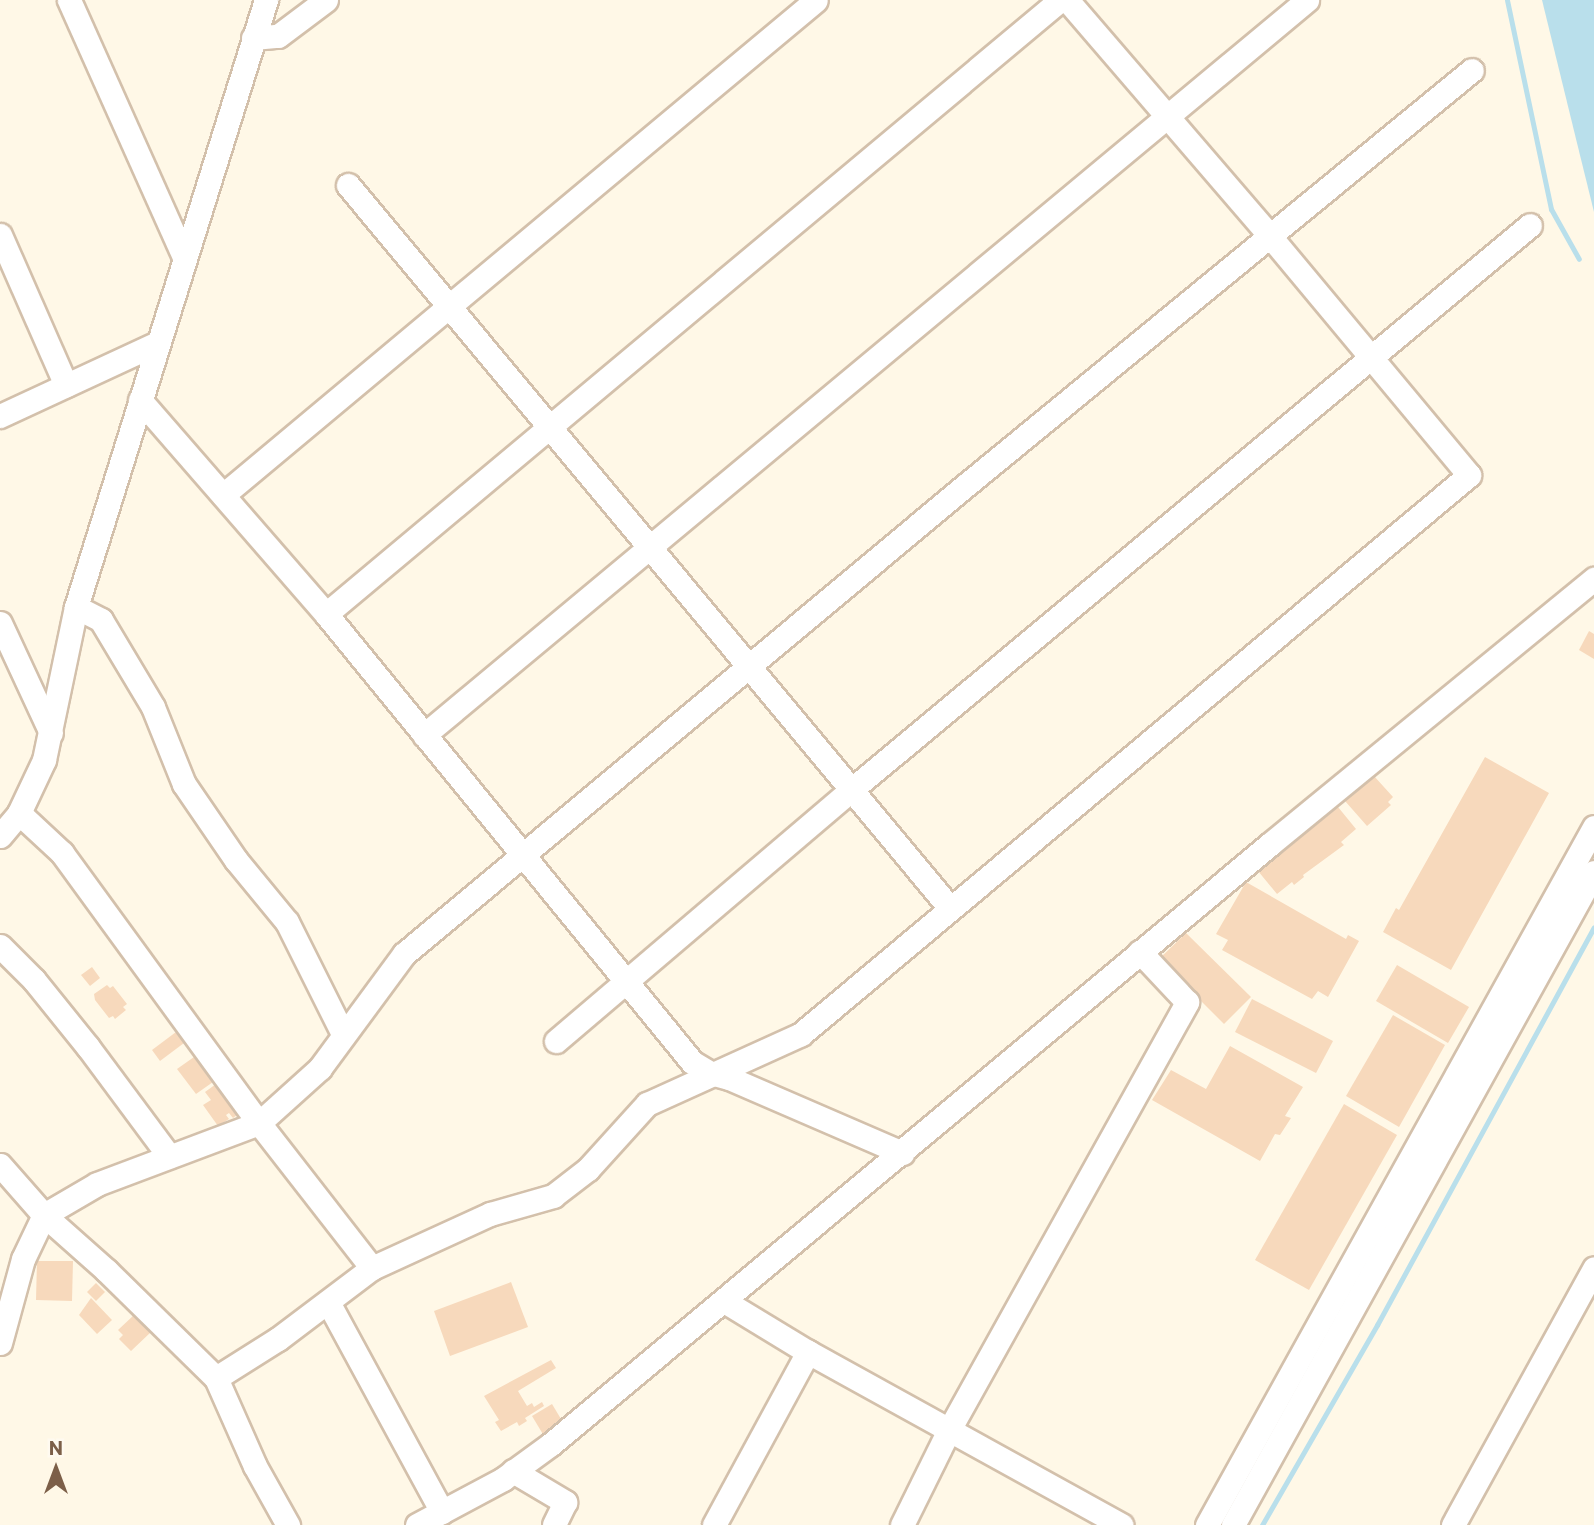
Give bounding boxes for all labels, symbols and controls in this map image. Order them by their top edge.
north arrow [21,1434,91,1504]
text: N [49,1436,63,1459]

